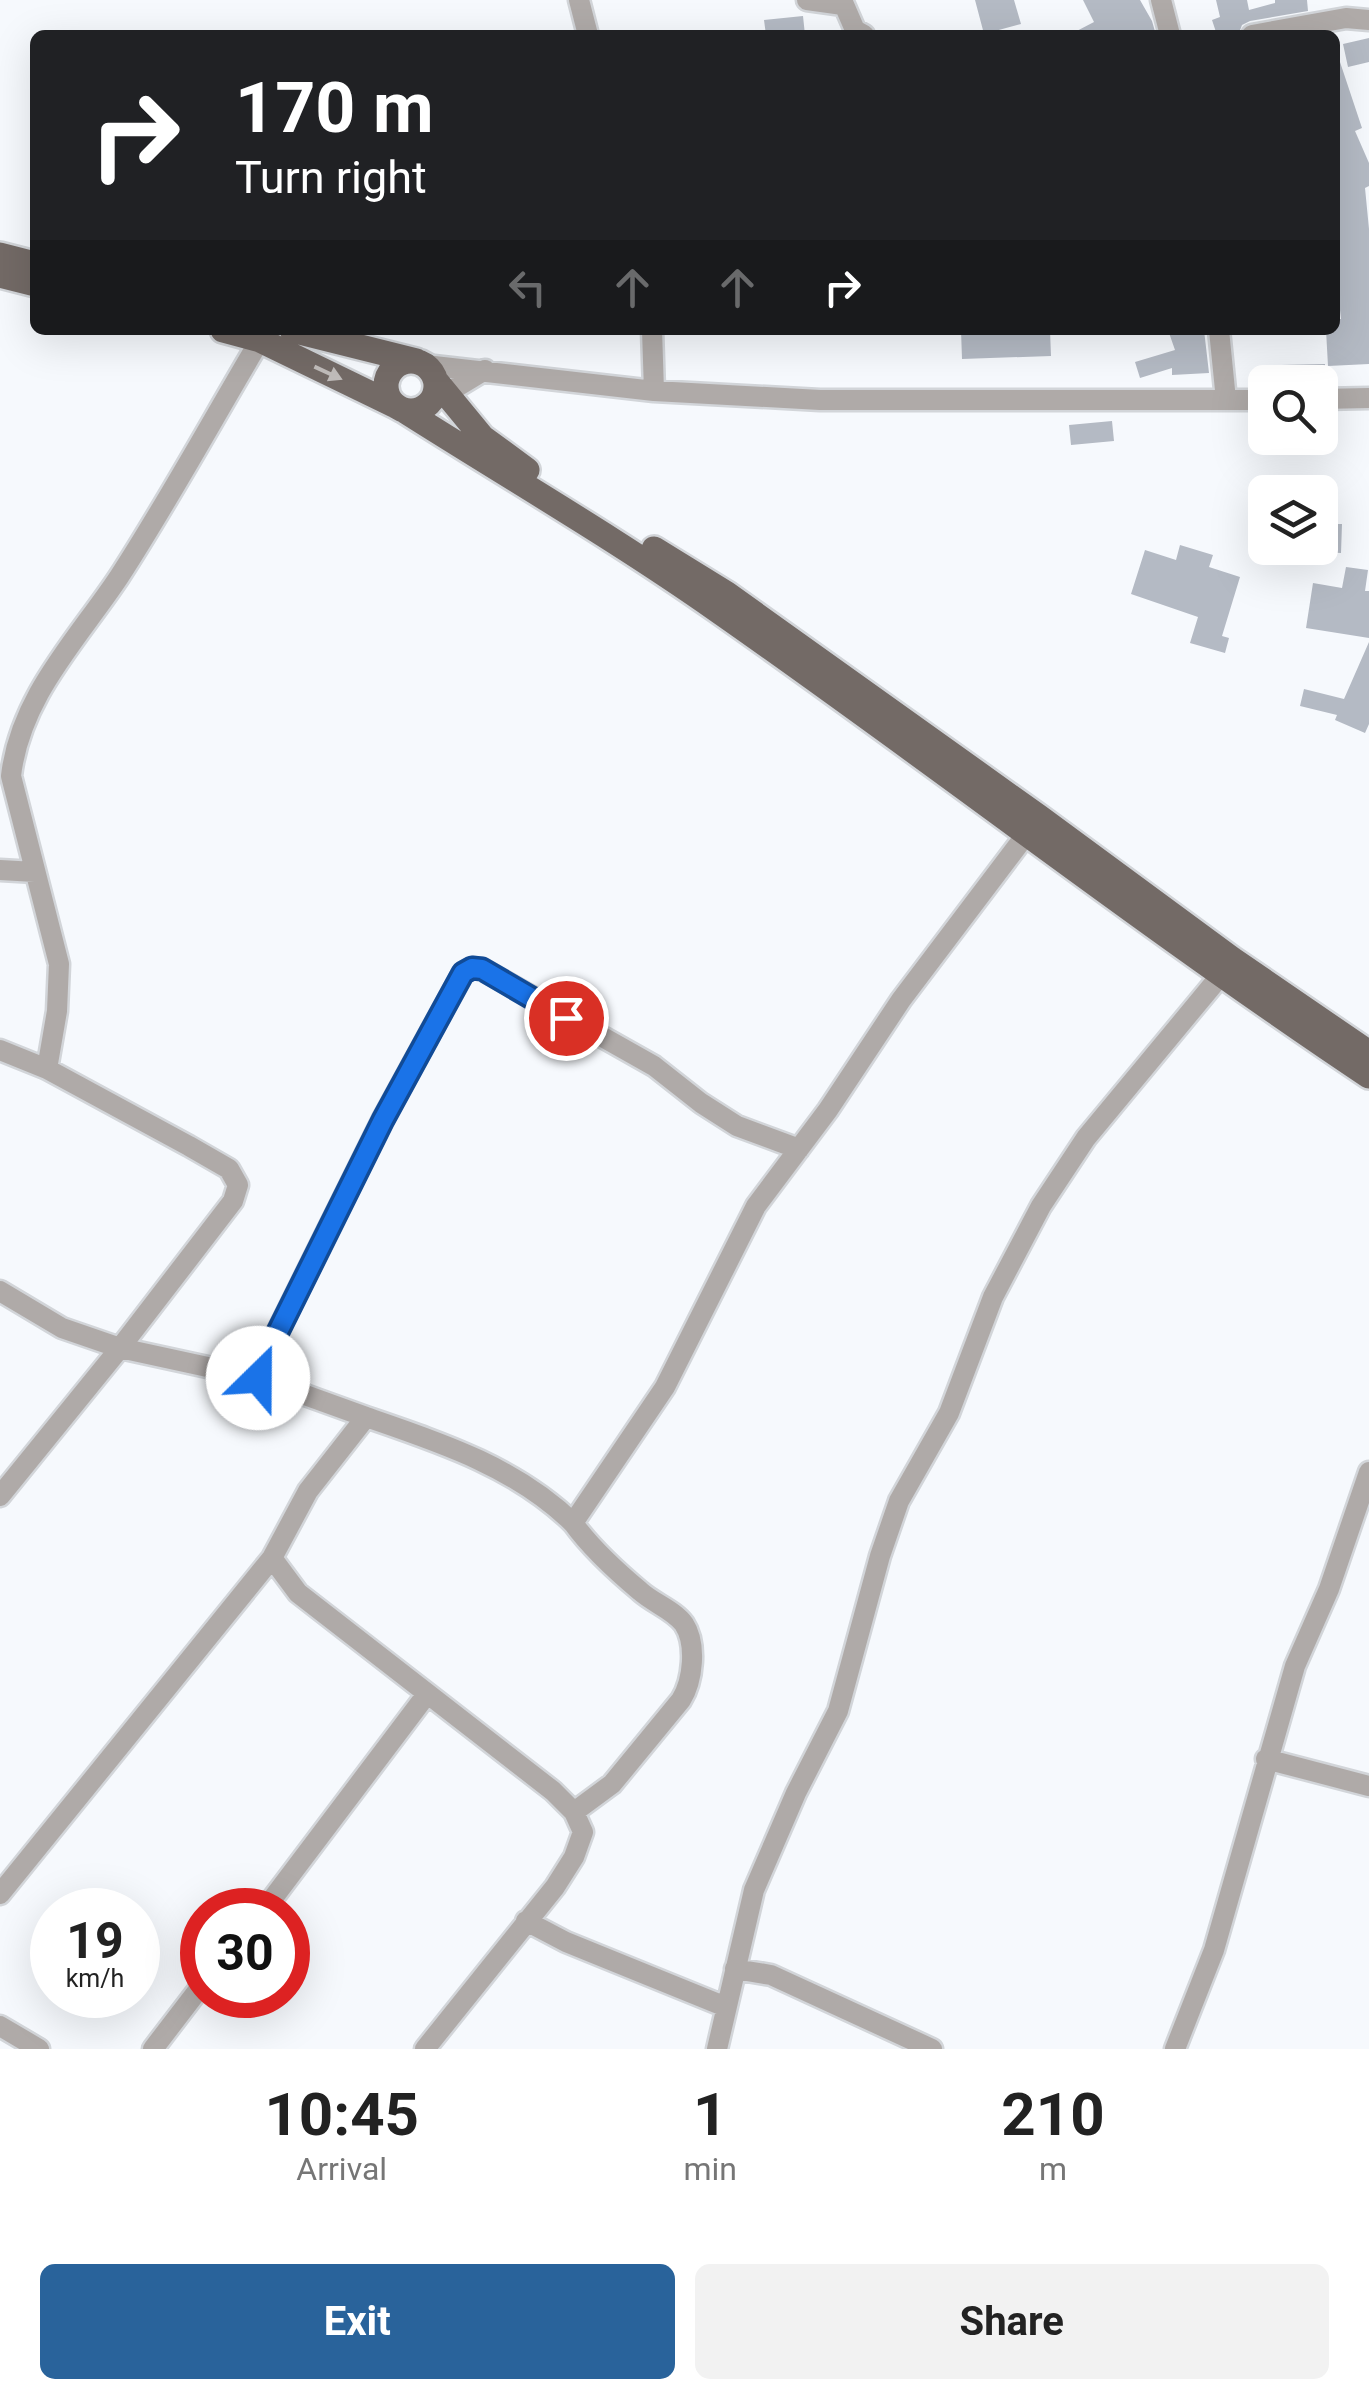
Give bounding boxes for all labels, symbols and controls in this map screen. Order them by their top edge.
text: 170 m [235,67,434,149]
icon: right [70,70,200,200]
text: Turn right [235,151,427,204]
icon: left [500,260,555,315]
icon: ahead [605,260,660,315]
icon: ahead [710,260,765,315]
icon: right [815,260,870,315]
one-way arrow [314,364,343,381]
map controls [1248,365,1338,565]
button: search [1248,365,1338,455]
button: layers [1248,475,1338,565]
pin [524,976,609,1061]
icon: arrive [539,991,594,1046]
position arrow [206,1326,310,1430]
speed limit sign: 30 [180,1888,310,2018]
text: 19 [66,1912,124,1970]
text: km/h [66,1964,124,1993]
text: 10:45 [264,2079,419,2150]
text: 1 [693,2079,727,2150]
text: 210 [1001,2079,1105,2150]
text: Arrival [296,2150,387,2188]
text: min [683,2150,737,2188]
text: m [1039,2150,1067,2188]
button: Exit [40,2264,675,2379]
button: Share [695,2264,1329,2379]

